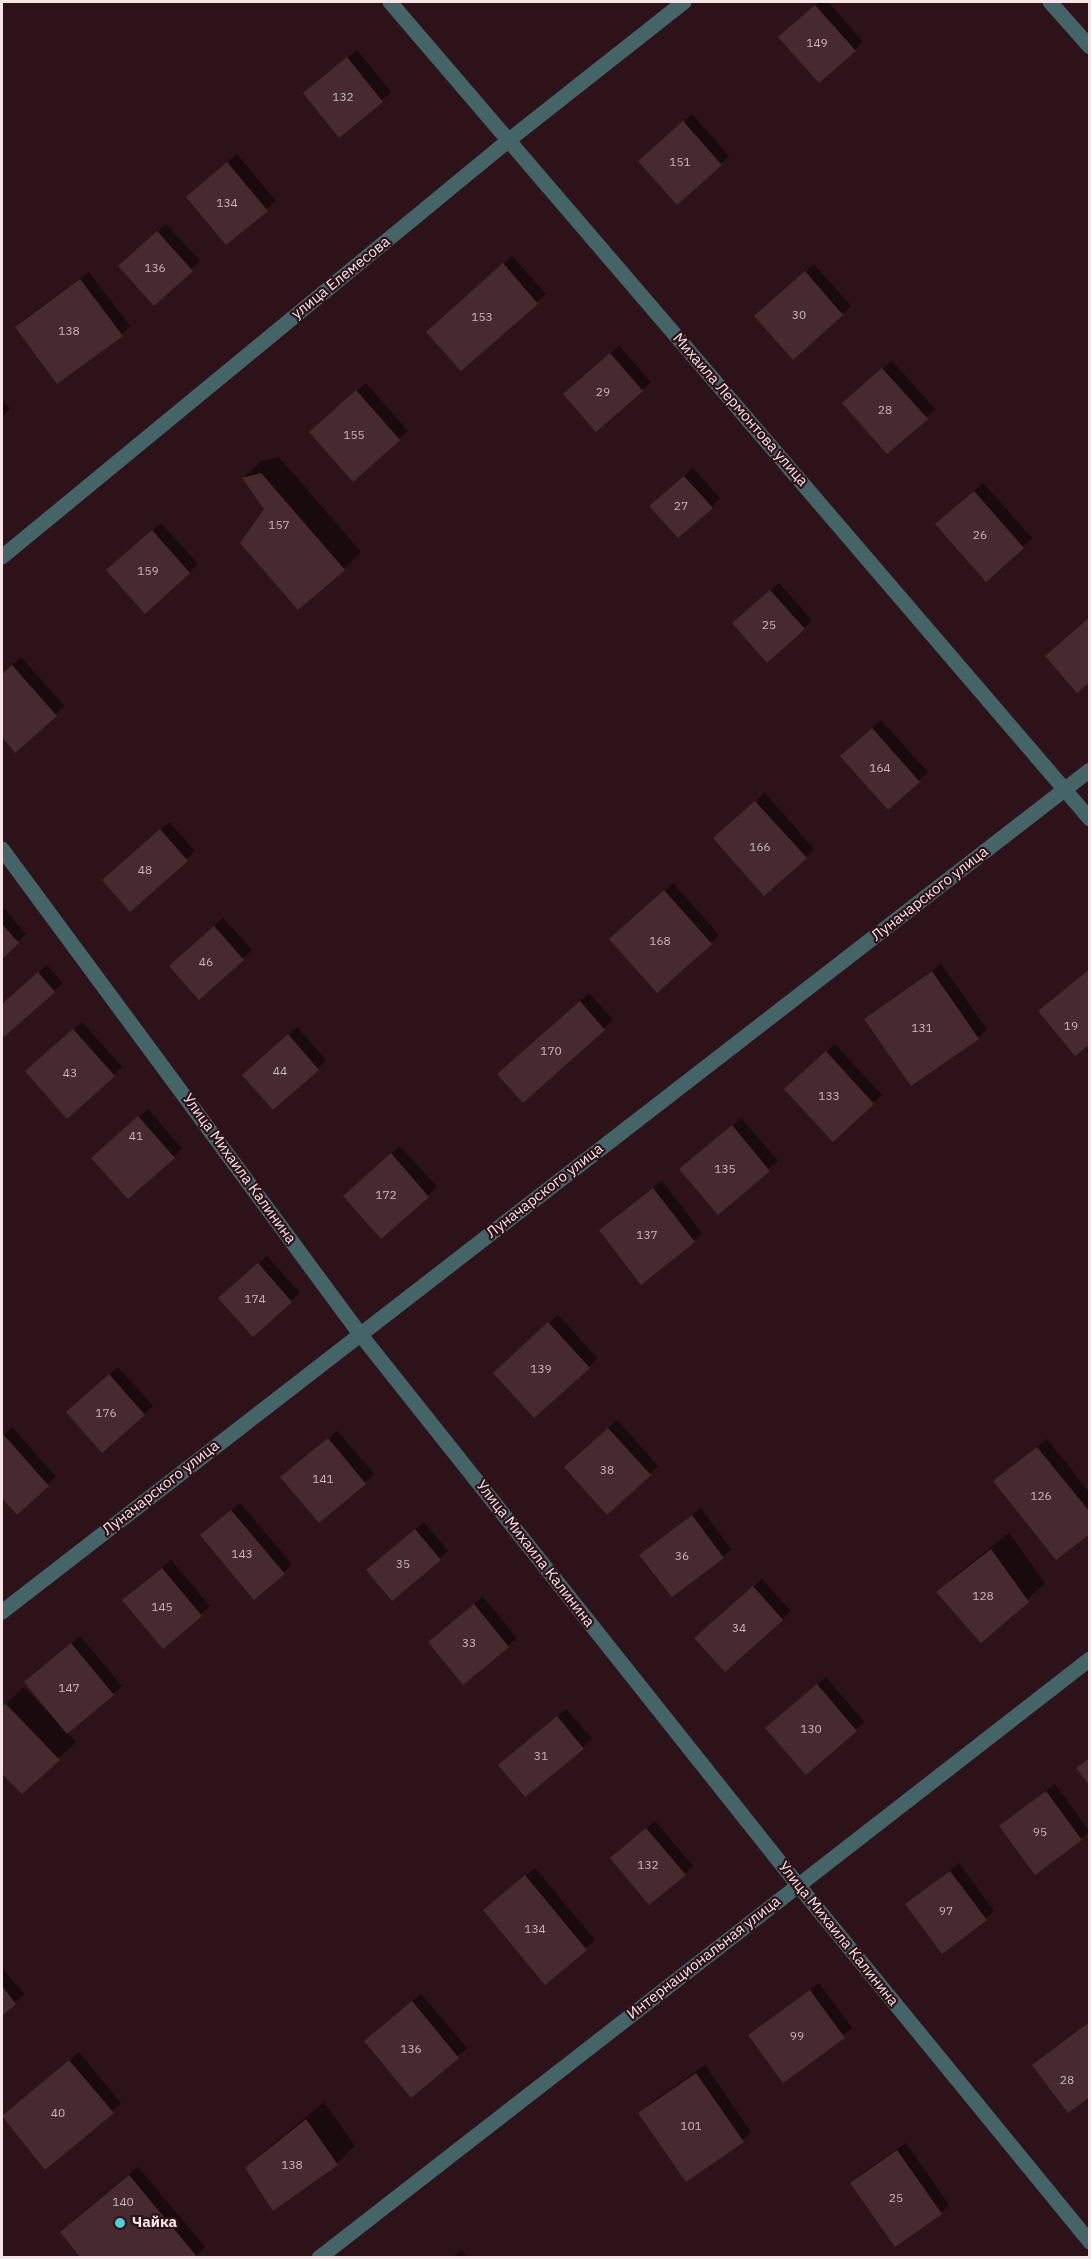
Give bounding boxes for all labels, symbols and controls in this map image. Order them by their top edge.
house number: 149 [806,37,828,51]
house number: 132 [332,91,354,105]
house number: 151 [669,156,691,170]
house number: 134 [216,197,238,211]
street label: улица Елемесова [288,233,394,323]
house number: 136 [144,262,166,276]
house number: 30 [792,309,806,323]
house number: 153 [471,311,493,325]
house number: 138 [58,325,80,339]
street label: Михаила Лермонтова улица [669,330,811,490]
house number: 29 [596,386,610,400]
house number: 28 [878,404,892,418]
house number: 155 [343,429,365,443]
house number: 27 [674,500,688,514]
house number: 157 [268,519,290,533]
house number: 26 [973,529,987,543]
house number: 159 [137,565,159,579]
house number: 25 [762,619,776,633]
house number: 164 [869,762,891,776]
house number: 166 [749,841,771,855]
street label: Луначарского улица [868,843,992,945]
house number: 48 [138,864,152,878]
house number: 168 [649,935,671,949]
house number: 46 [199,956,213,970]
house number: 19 [1064,1020,1078,1034]
house number: 131 [911,1022,933,1036]
house number: 170 [540,1045,562,1059]
house number: 44 [273,1065,287,1079]
house number: 43 [63,1067,77,1081]
street label: Улица Михаила Калинина [179,1090,299,1248]
house number: 133 [818,1090,840,1104]
house number: 41 [129,1130,143,1144]
street label: Луначарского улица [483,1140,607,1242]
house number: 135 [714,1163,736,1177]
house number: 172 [375,1189,397,1203]
house number: 137 [636,1229,658,1243]
house number: 174 [244,1293,266,1307]
house number: 139 [530,1363,552,1377]
house number: 176 [95,1407,117,1421]
street label: Луначарского улица [99,1437,223,1539]
house number: 38 [600,1464,614,1478]
house number: 141 [312,1473,334,1487]
street label: Улица Михаила Калинина [472,1477,598,1631]
house number: 126 [1030,1490,1052,1504]
house number: 143 [231,1548,253,1562]
house number: 36 [675,1550,689,1564]
house number: 35 [396,1558,410,1572]
house number: 128 [972,1590,994,1604]
house number: 145 [151,1601,173,1615]
house number: 34 [732,1622,746,1636]
house number: 33 [462,1637,476,1651]
house number: 147 [58,1682,80,1696]
house number: 130 [800,1723,822,1737]
house number: 31 [534,1750,548,1764]
house number: 95 [1033,1826,1047,1840]
street label: Улица Михаила Калинина [774,1858,902,2010]
house number: 132 [637,1859,659,1873]
street label: Интернациональная улица [624,1893,784,2023]
house number: 97 [939,1905,953,1919]
house number: 134 [524,1923,546,1937]
house number: 99 [790,2030,804,2044]
house number: 136 [400,2043,422,2057]
house number: 28 [1060,2074,1074,2088]
house number: 40 [51,2107,65,2121]
house number: 101 [680,2120,702,2134]
house number: 138 [281,2159,303,2173]
house number: 25 [889,2192,903,2206]
house number: 140 [112,2196,134,2210]
place label: Чайка [132,2214,177,2232]
marker: Чайка [113,2216,127,2230]

